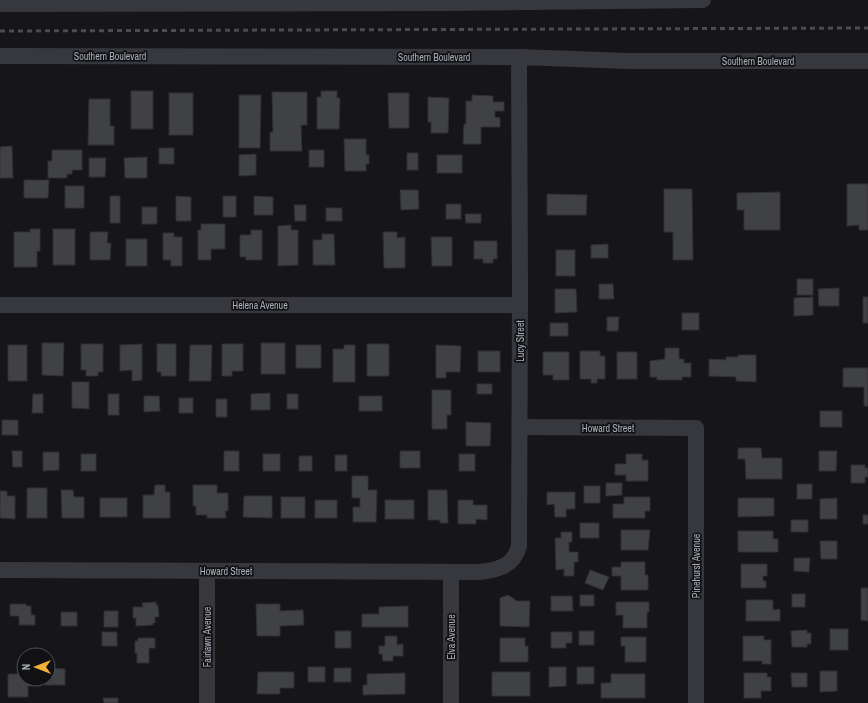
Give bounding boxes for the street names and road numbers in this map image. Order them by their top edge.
street label: Southern Boulevard [74,50,146,63]
street label: Southern Boulevard [398,51,470,64]
street label: Southern Boulevard [722,55,794,68]
street label: Helena Avenue [232,299,288,312]
street label: Lucy Street [514,320,527,362]
street label: Howard Street [582,422,635,435]
street label: Pinehurst Avenue [690,533,703,598]
street label: Howard Street [200,565,253,578]
street label: Fairlawn Avenue [201,606,214,667]
street label: Elva Avenue [445,614,458,660]

